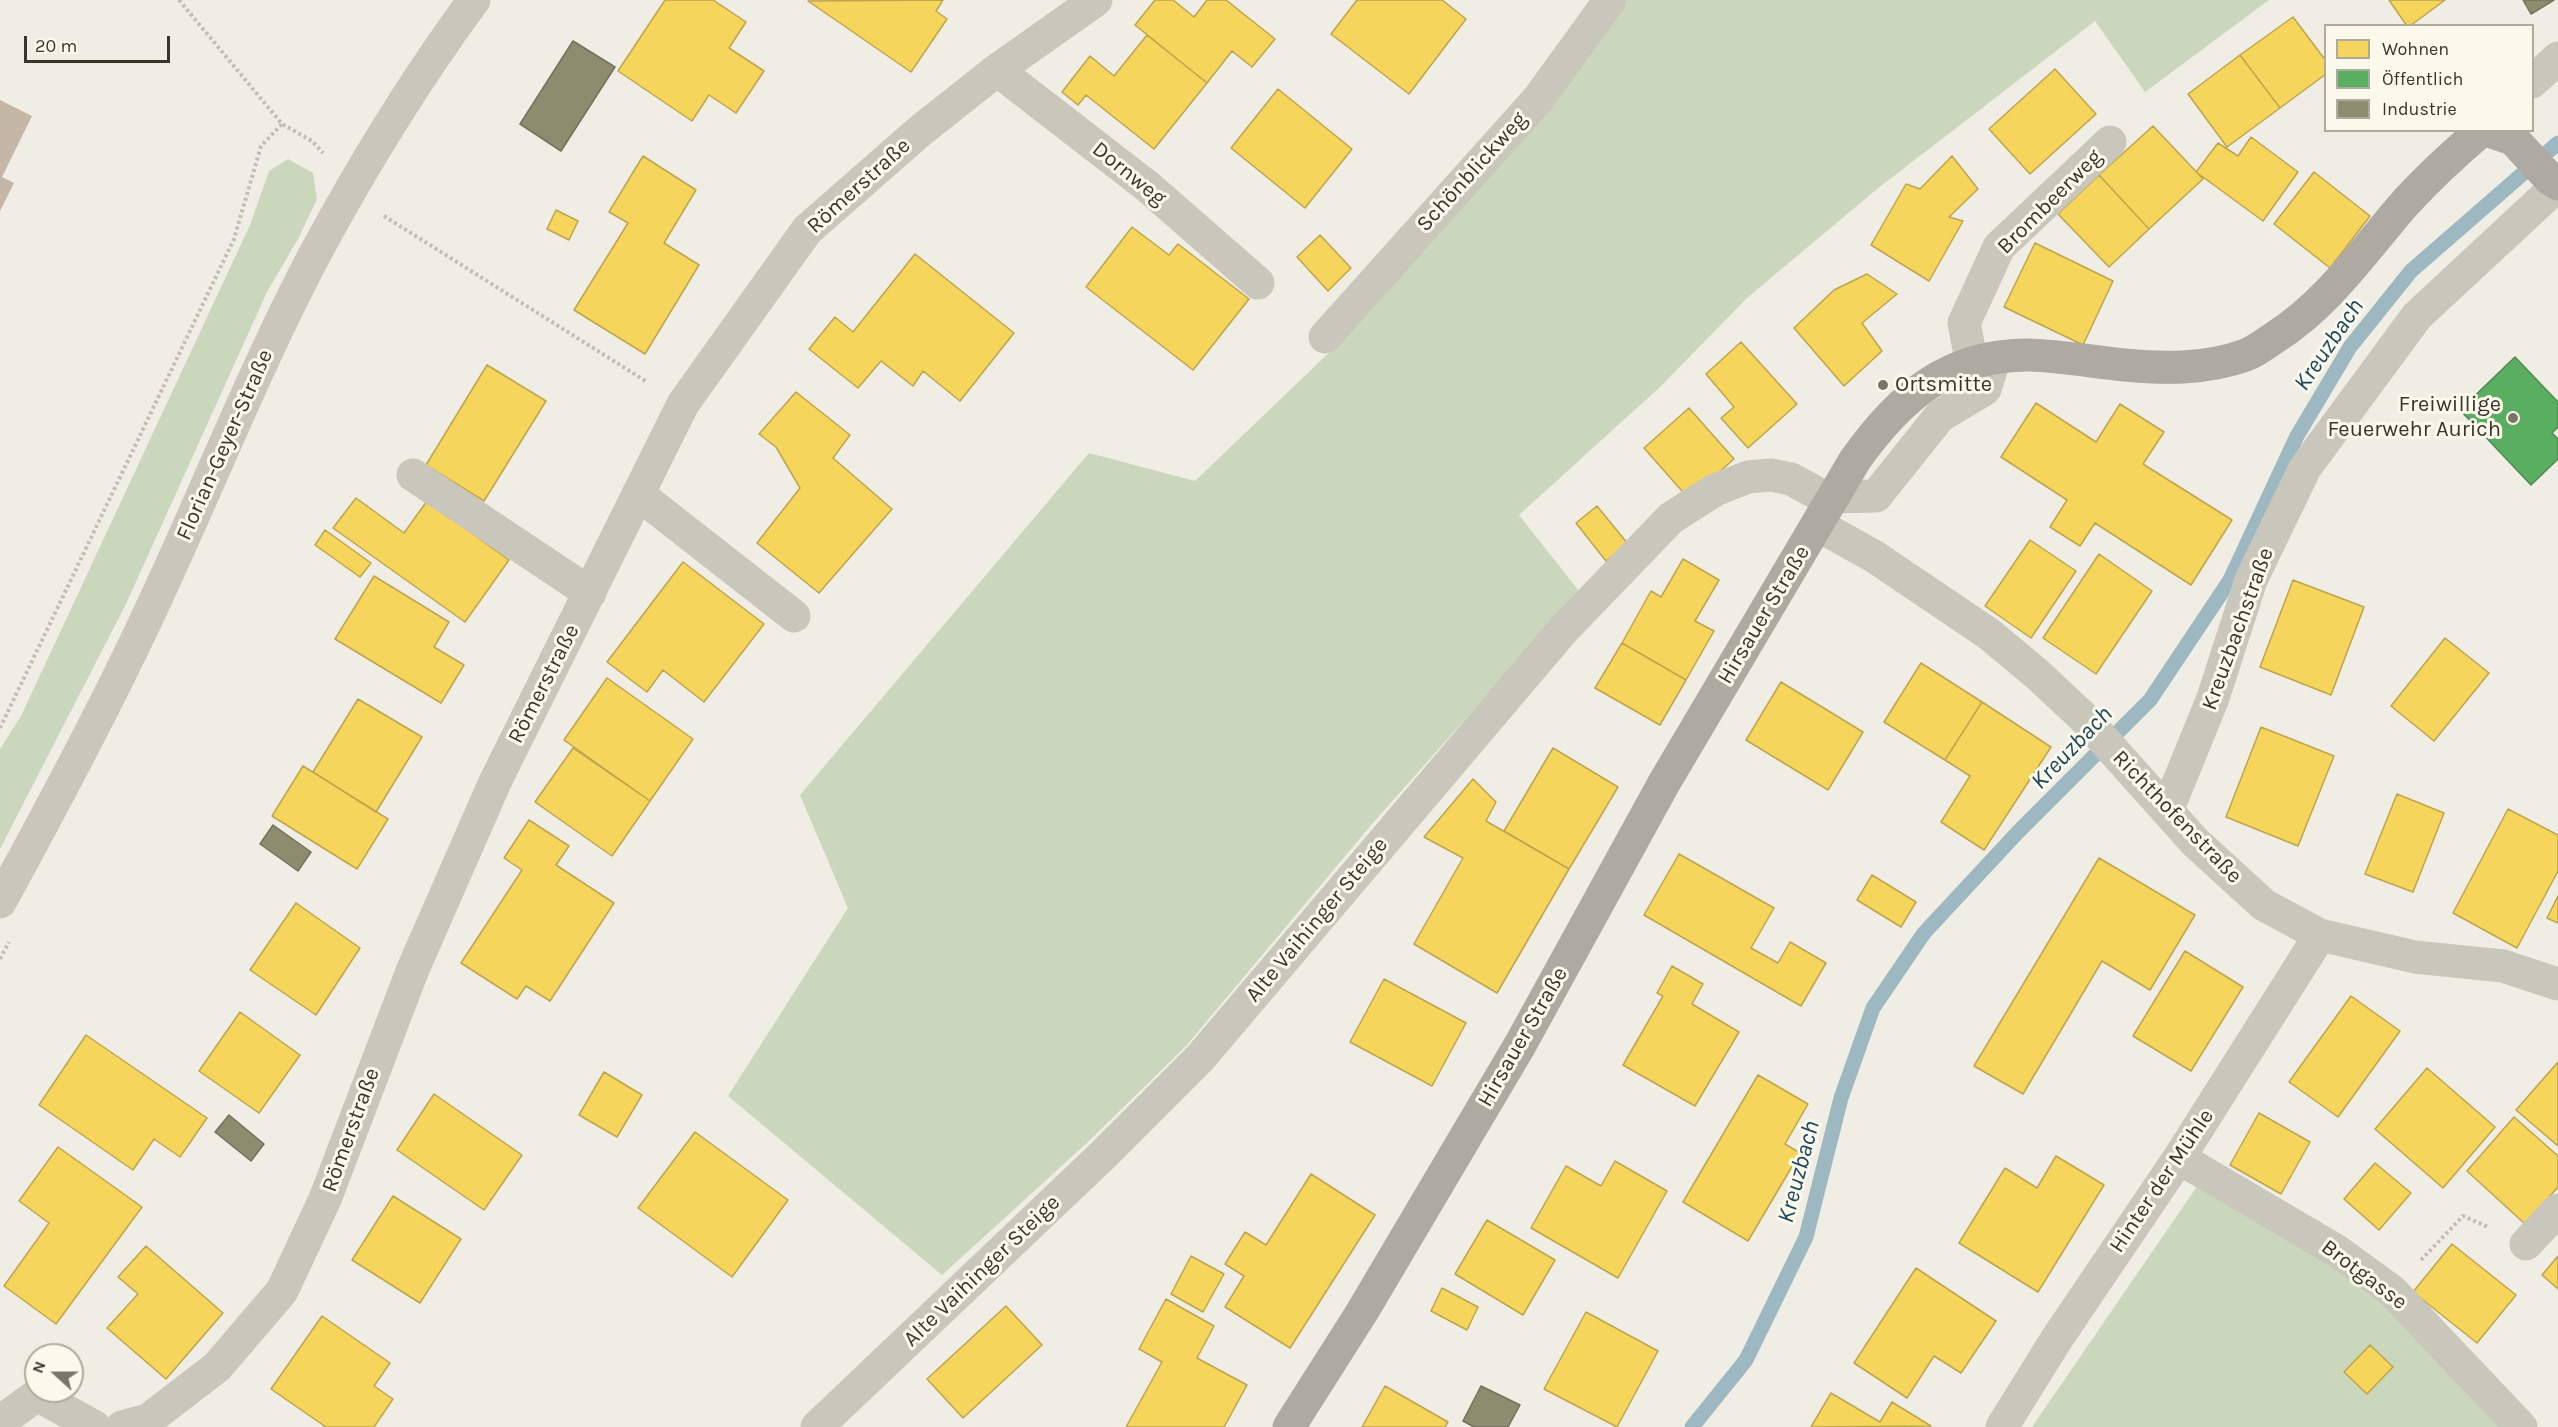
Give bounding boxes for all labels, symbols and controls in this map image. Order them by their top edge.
scale bar [27,24,172,62]
legend [2324,24,2534,132]
text: 20 m [35,35,77,57]
text: Wohnen [2382,38,2449,60]
text: Öffentlich [2382,68,2463,90]
text: Industrie [2382,98,2457,120]
street label: Schönblickweg [1411,107,1533,237]
street label: Römerstraße [802,133,916,239]
street label: Dornweg [1087,136,1171,212]
street label: Brombeerweg [1992,144,2108,260]
water label: Kreuzbach [2288,294,2370,396]
street label: Florian-Geyer-Straße [171,345,279,545]
place label: Ortsmitte [1895,372,1992,398]
marker: Ortsmitte [1876,378,1890,392]
place label: Freiwillige Feuerwehr Aurich [2327,392,2501,444]
marker: Freiwillige Feuerwehr Aurich [2506,411,2520,425]
street label: Hirsauer Straße [1712,541,1816,689]
street label: Kreuzbachstraße [2196,544,2280,714]
street label: Römerstraße [503,620,585,748]
water label: Kreuzbach [2025,700,2119,796]
street label: Richthofenstraße [2107,745,2247,889]
street label: Alte Vaihinger Steige [1240,832,1394,1008]
street label: Hirsauer Straße [1472,962,1574,1112]
street label: Römerstraße [316,1064,386,1196]
street label: Hinter der Mühle [2104,1104,2220,1258]
water label: Kreuzbach [1772,1118,1826,1226]
street label: Alte Vaihinger Steige [898,1190,1066,1352]
street label: Brotgasse [2316,1234,2412,1316]
north arrow [24,1343,84,1403]
text: N [28,1358,50,1376]

